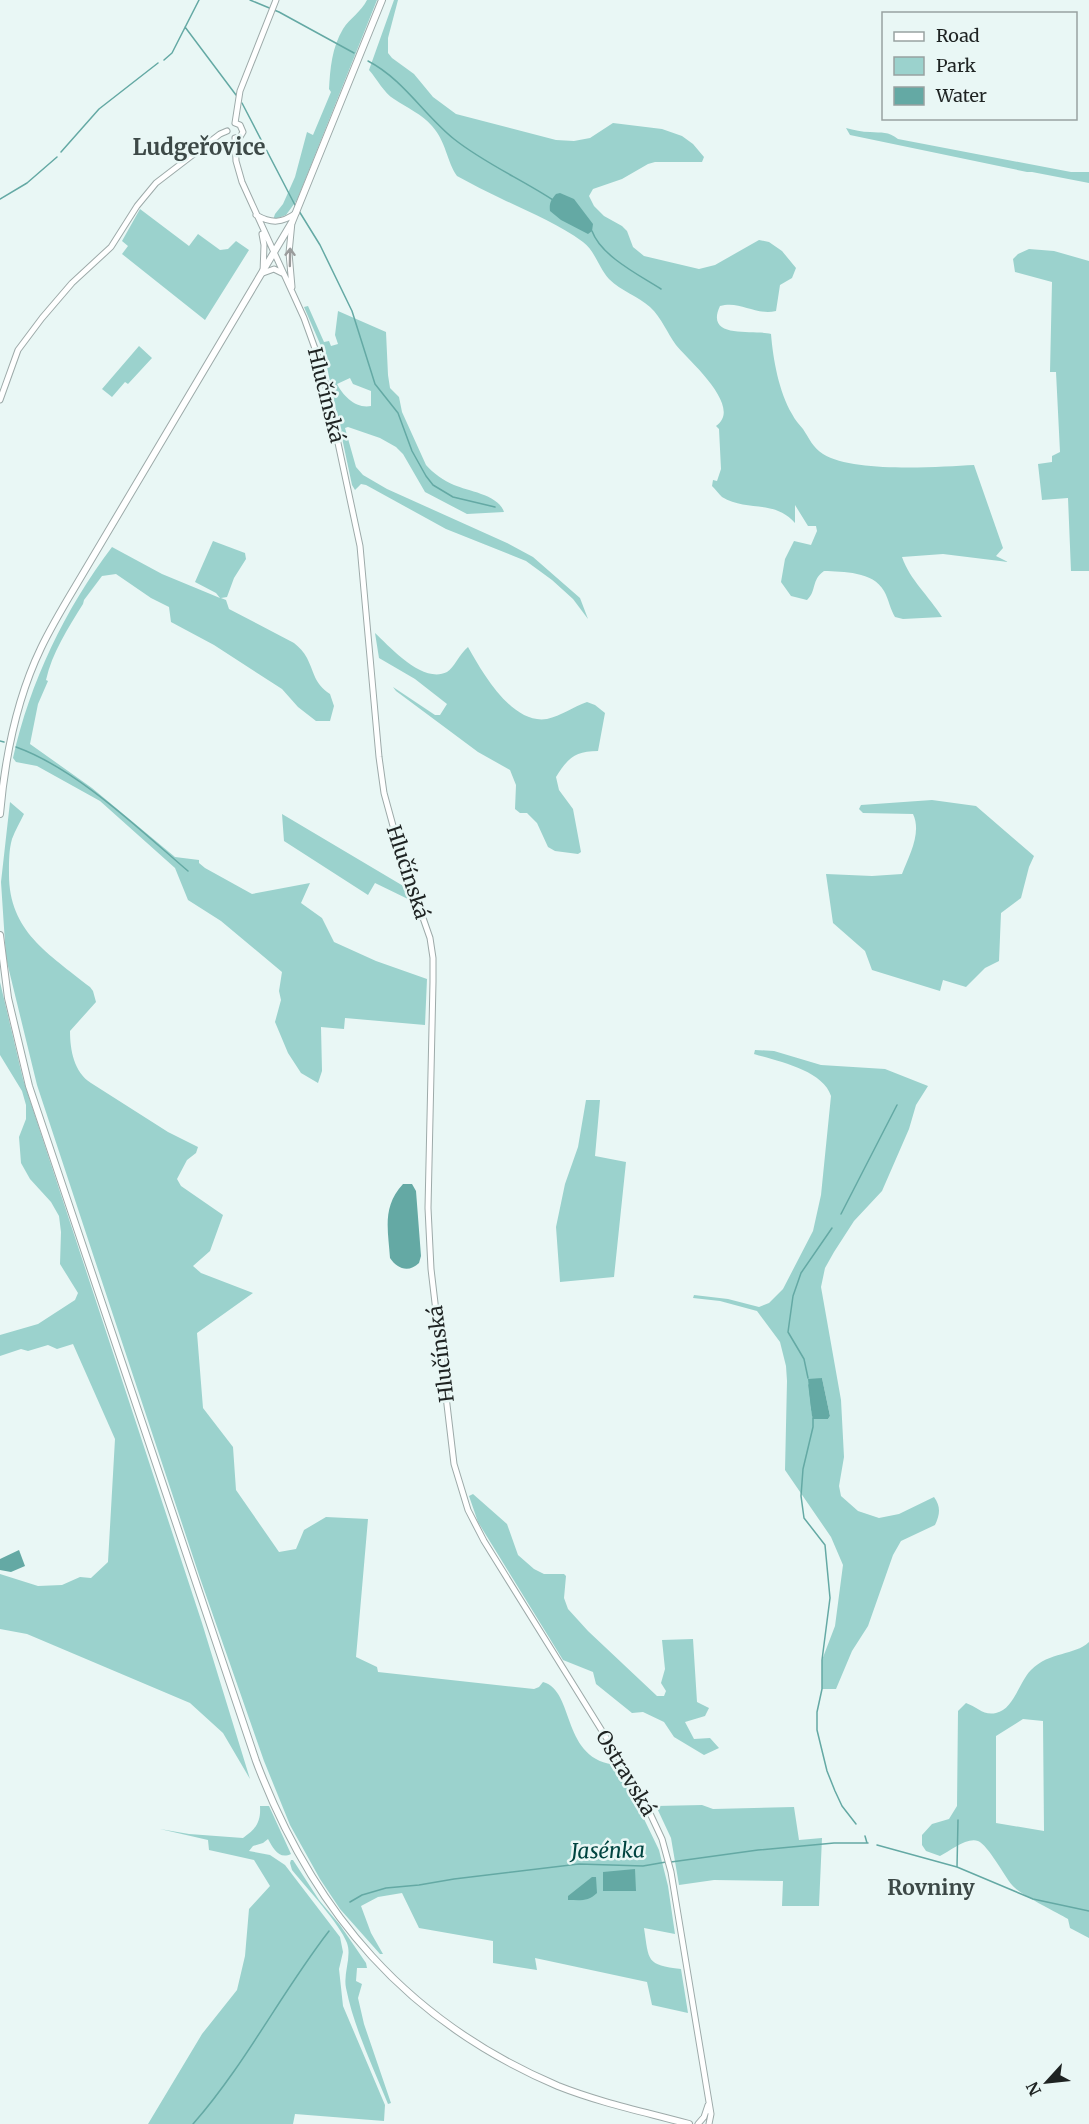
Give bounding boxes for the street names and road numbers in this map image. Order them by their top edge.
street label: Hlučínská [303,345,350,445]
street label: Hlučínská [382,822,435,922]
street label: Hlučínská [422,1304,459,1404]
street label: Ostravská [591,1725,662,1820]

